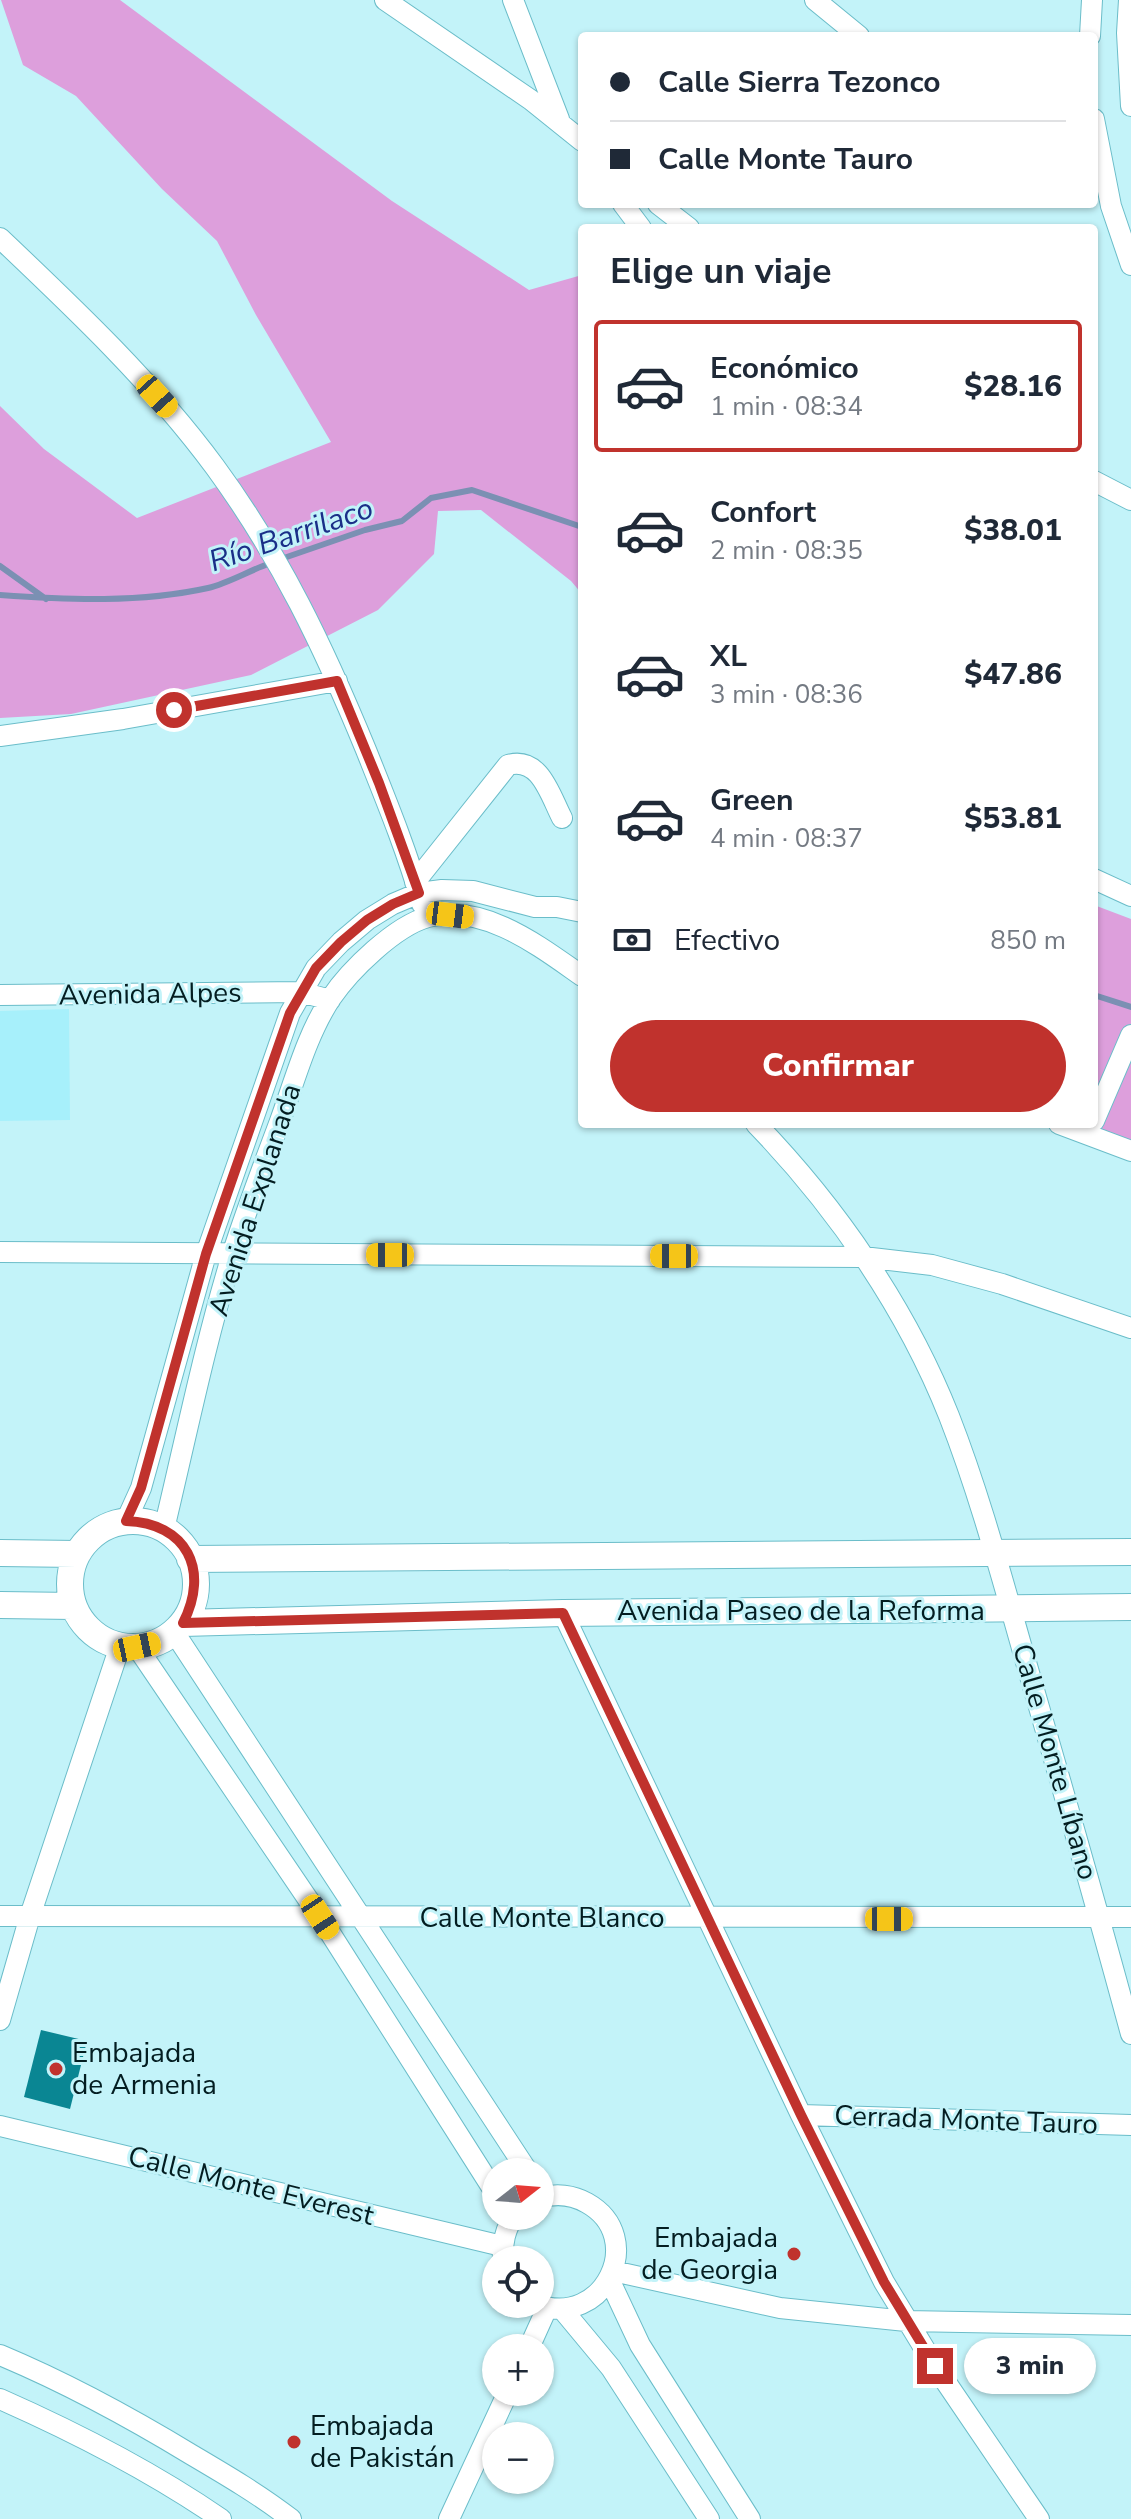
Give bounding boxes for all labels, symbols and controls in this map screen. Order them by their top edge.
text: Calle Sierra Tezonco [658,62,941,103]
text: Calle Monte Tauro [658,139,913,180]
text: Elige un viaje [610,247,831,296]
text: Económico [710,348,859,389]
icon: car [614,350,686,422]
text: $28.16 [964,366,1062,407]
car [132,370,182,422]
text: 1 min · 08:34 [710,389,863,424]
water label: Río Barrilaco [203,488,379,582]
text: Confort [710,492,816,533]
icon: car [614,494,686,566]
text: $38.01 [964,510,1062,551]
text: 2 min · 08:35 [710,533,863,568]
text: XL [710,636,747,677]
icon: car [614,638,686,710]
text: $47.86 [964,654,1062,695]
text: 3 min · 08:36 [710,677,863,712]
route start [156,692,192,728]
text: Green [710,780,794,821]
icon: car [614,782,686,854]
text: $53.81 [964,798,1062,839]
text: 4 min · 08:37 [710,821,863,856]
car [425,900,475,930]
icon: cash [610,918,654,962]
text: Efectivo [674,920,780,961]
text: 850 m [990,923,1066,958]
street label: Avenida Alpes [58,973,242,1015]
button: Confirmar [610,1020,1066,1112]
street label: Avenida Explanada [200,1079,310,1321]
car [366,1243,414,1267]
car [650,1244,698,1268]
street label: Avenida Paseo de la Reforma [617,1592,985,1630]
car [111,1630,163,1664]
street label: Calle Monte Líbano [1003,1640,1107,1884]
car [297,1890,343,1944]
street label: Calle Monte Blanco [419,1899,665,1937]
car [865,1907,913,1931]
place label: Embajada de Armenia [72,2034,217,2104]
marker: Embajada de Armenia [47,2060,65,2078]
street label: Cerrada Monte Tauro [834,2096,1098,2144]
street label: Calle Monte Everest [124,2137,378,2235]
north arrow [482,2158,554,2230]
map controls [482,2158,554,2494]
place label: Embajada de Georgia [641,2219,778,2289]
marker: Embajada de Georgia [785,2245,803,2263]
button: locate [482,2246,554,2318]
button: + [482,2334,554,2406]
callout: 3 min [963,2338,1095,2394]
route end [917,2348,953,2384]
text: 3 min [996,2348,1064,2383]
place label: Embajada de Pakistán [310,2407,455,2477]
button: − [482,2422,554,2494]
marker: Embajada de Pakistán [285,2433,303,2451]

